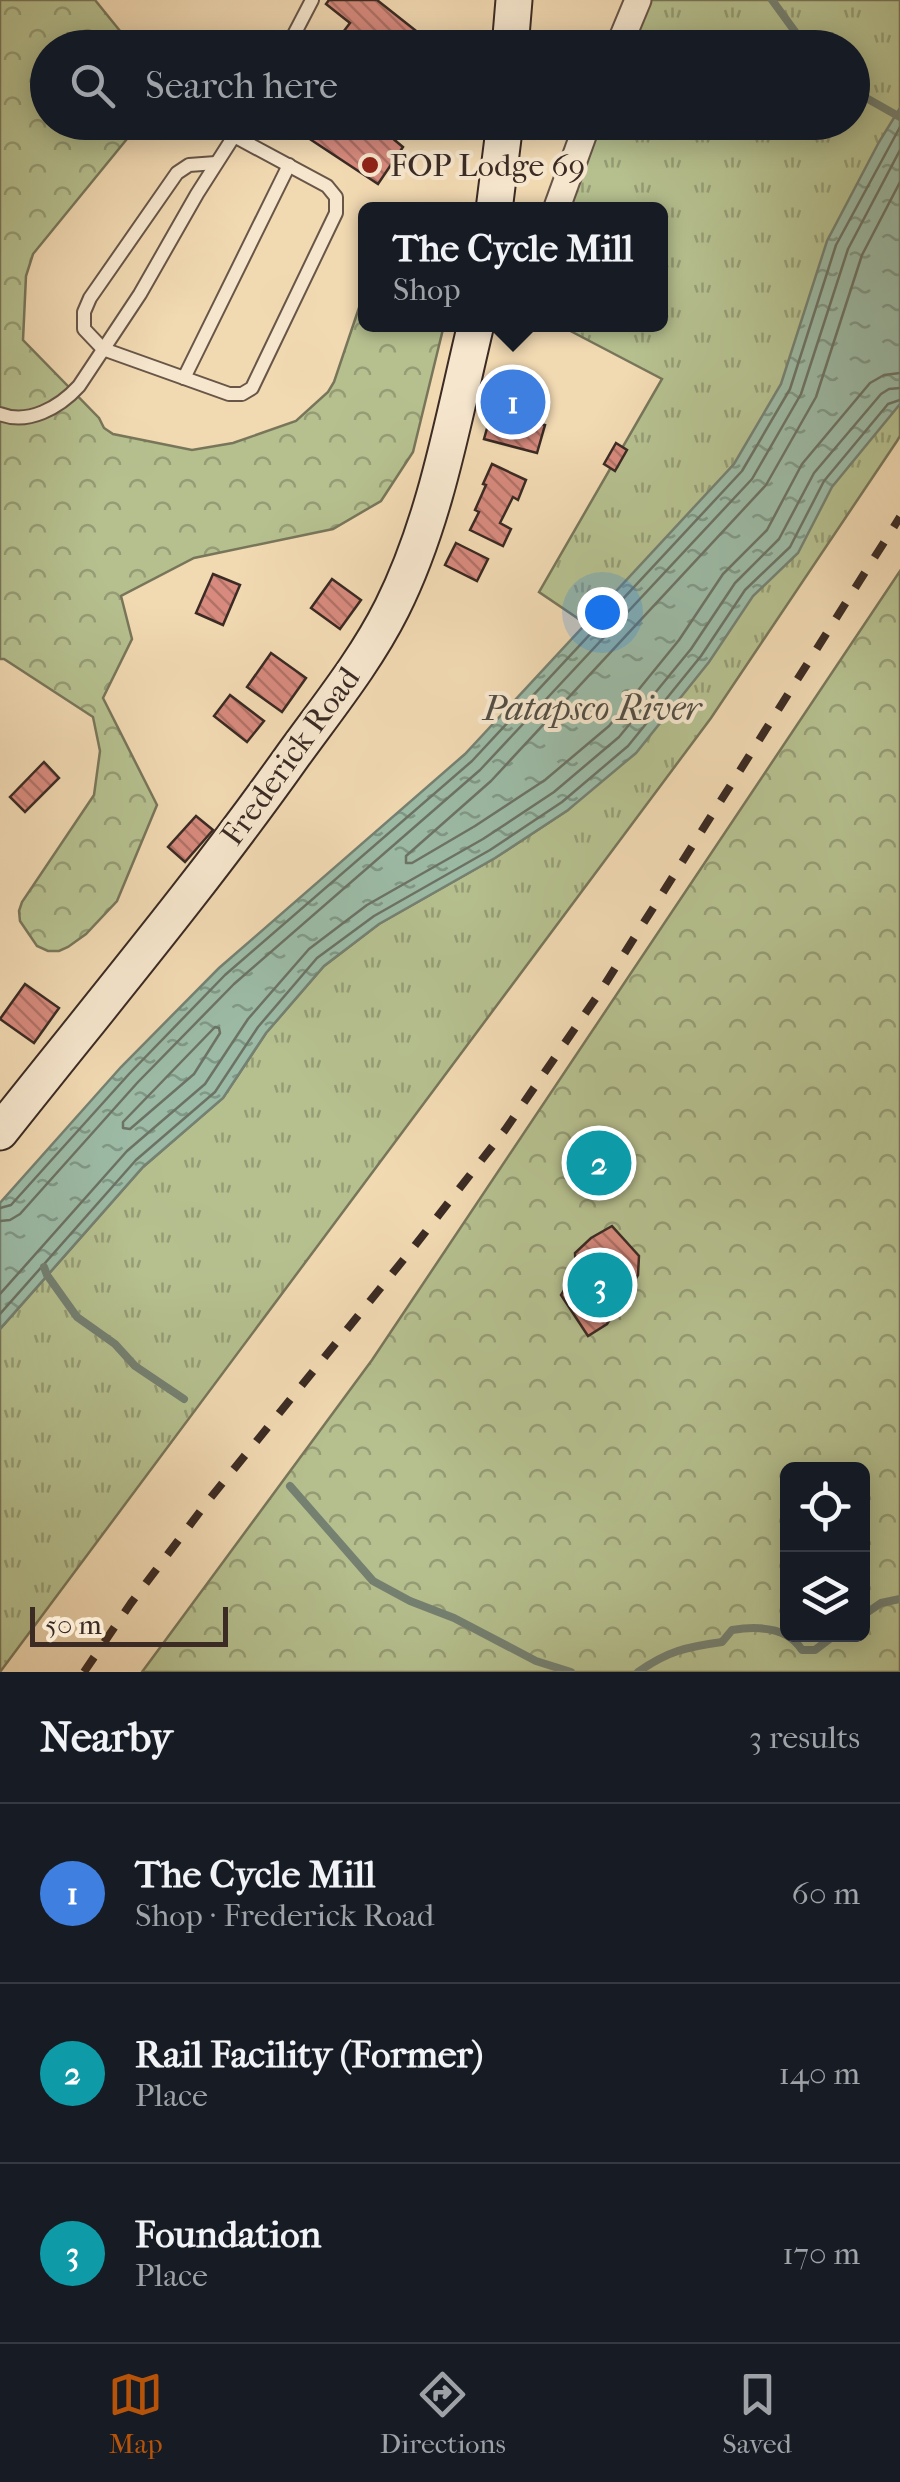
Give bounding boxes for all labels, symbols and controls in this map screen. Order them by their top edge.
search box [30,30,870,140]
icon: search [65,58,120,113]
text: Search here [145,63,338,108]
place label: FOP Lodge 69 [390,147,585,184]
marker: FOP Lodge 69 [359,154,381,176]
popup [358,202,668,332]
text: The Cycle Mill [393,226,633,271]
text: Shop [393,271,461,308]
pin: 1 [480,364,546,440]
your location [577,587,628,638]
street label: Frederick Road [213,660,368,853]
water label: Patapsco River [481,688,703,729]
pin: 2 [566,1126,632,1200]
pin: 3 [568,1248,632,1322]
map controls [780,1462,870,1642]
button: locate [780,1462,870,1552]
button: layers [780,1552,870,1642]
scale bar [30,1602,228,1646]
text: 50 m [45,1608,102,1641]
text: Nearby [40,1713,172,1762]
text: 3 results [749,1719,860,1756]
text: The Cycle Mill [135,1852,375,1897]
text: 1 [67,1875,78,1912]
text: 60 m [792,1875,860,1912]
text: Shop · Frederick Road [135,1897,434,1934]
text: Rail Facility (Former) [135,2032,483,2077]
text: 2 [64,2055,81,2092]
text: 140 m [779,2055,860,2092]
text: Place [135,2077,208,2114]
text: Foundation [135,2212,321,2257]
text: 3 [66,2235,79,2272]
text: 170 m [782,2235,860,2272]
text: Place [135,2257,208,2294]
tab: Map [108,2367,163,2460]
tab: Directions [380,2367,506,2460]
tab: Saved [722,2367,792,2460]

